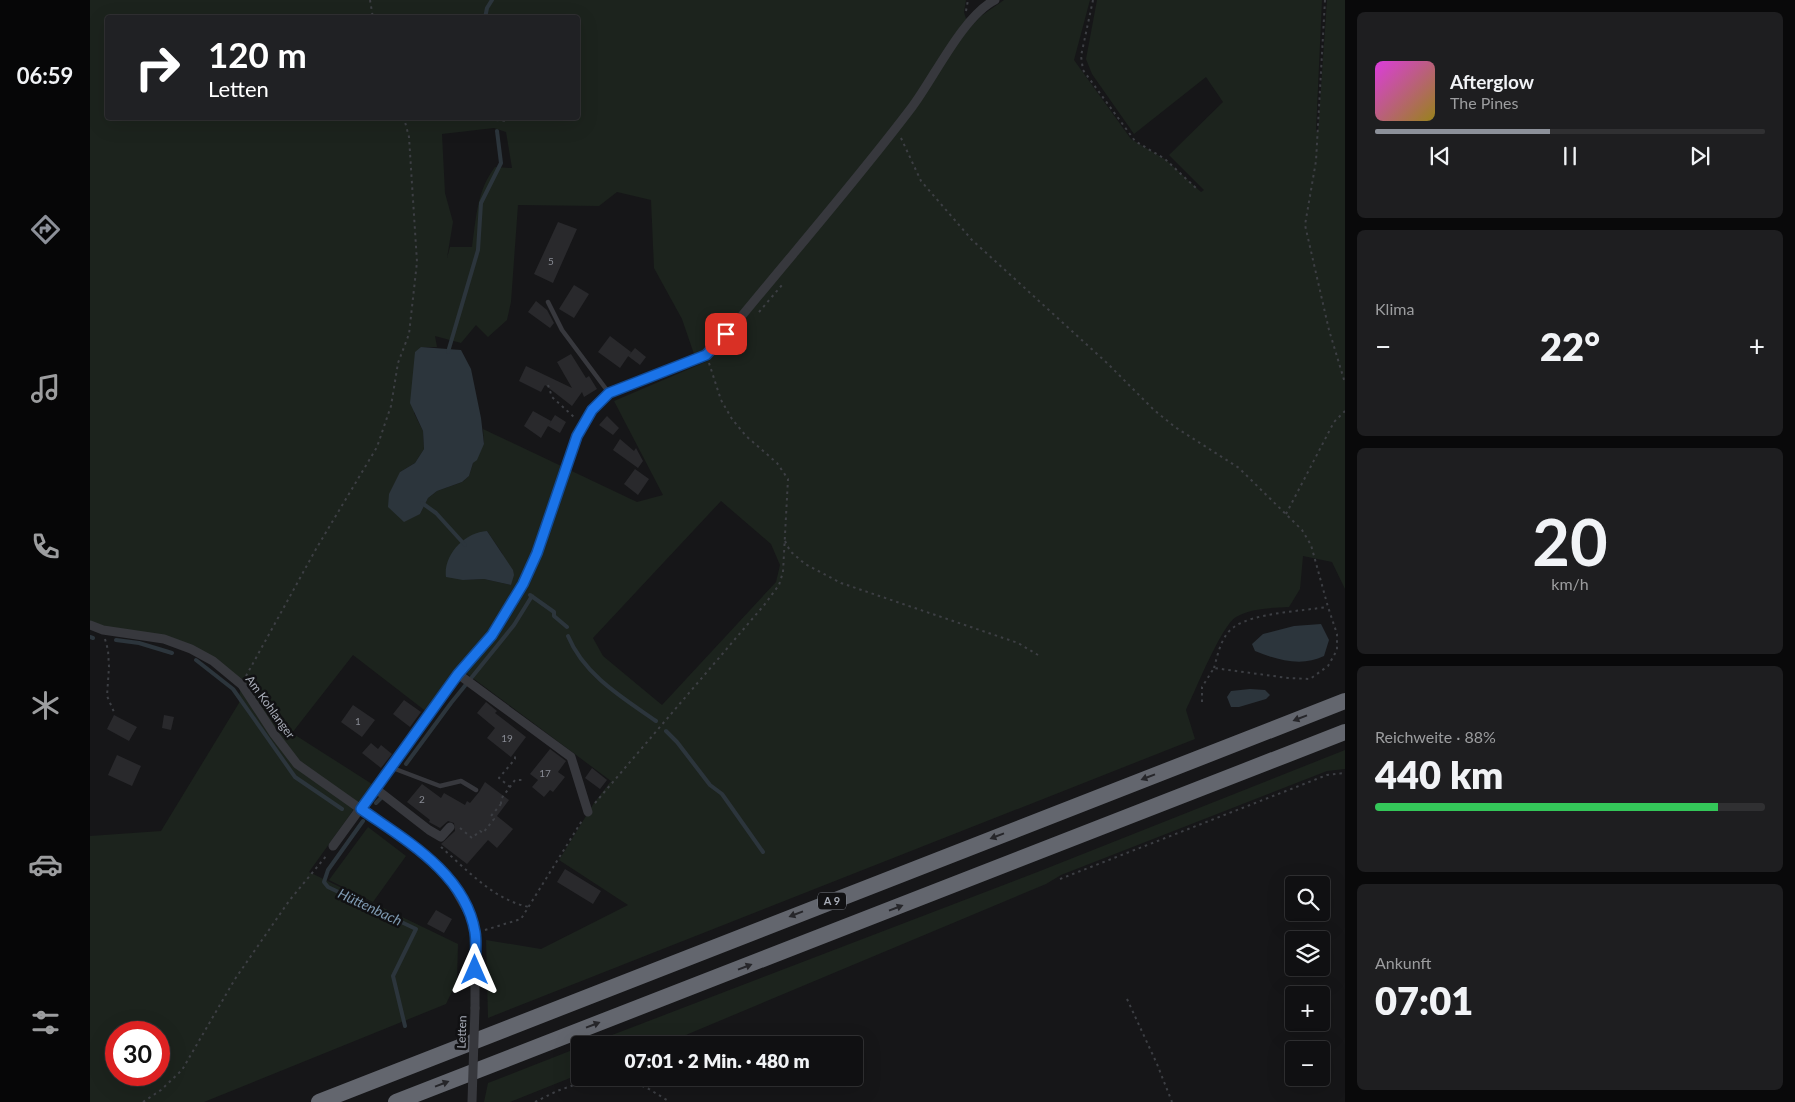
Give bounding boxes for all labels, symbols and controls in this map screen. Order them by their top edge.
text: 120 m [208,33,307,75]
icon: right [125,35,190,100]
text: 06:59 [17,62,73,89]
text: Afterglow [1450,70,1534,93]
text: Letten [208,75,269,102]
text: The Pines [1450,93,1519,112]
icon: previous [1426,142,1454,170]
icon: pause [1556,142,1584,170]
icon: next [1686,142,1714,170]
icon: directions [28,212,63,247]
house number: 5 [548,255,554,267]
text: Klima [1375,299,1414,318]
pin [705,313,747,355]
icon: arrive [712,320,740,348]
text: 22° [1540,323,1600,369]
text: − [1375,329,1391,363]
text: + [1749,329,1765,363]
icon: music [28,371,63,406]
text: 20 [1532,502,1608,580]
icon: phone [28,529,63,564]
text: km/h [1551,574,1589,593]
street label: Am Kohlanger [242,672,299,742]
icon: climate [28,688,63,723]
house number: 1 [355,715,361,727]
one-way arrow [1292,715,1307,722]
text: Reichweite · 88% [1375,727,1496,746]
house number: 19 [501,732,513,744]
text: 440 km [1375,751,1503,797]
house number: 17 [539,767,551,779]
one-way arrow [1140,773,1155,781]
house number: 2 [419,793,425,805]
one-way arrow [989,832,1004,840]
icon: car [28,847,63,882]
map controls [1285,876,1330,1086]
button: search [1285,876,1330,921]
water label: Hüttenbach [335,884,405,929]
road number: A 9 [818,892,846,909]
one-way arrow [889,904,904,912]
one-way arrow [789,911,804,919]
button: layers [1285,931,1330,976]
position arrow [448,943,500,995]
text: Ankunft [1375,953,1432,972]
one-way arrow [738,962,752,970]
text: 07:01 [1375,977,1473,1023]
button: + [1285,986,1330,1031]
icon: filters [28,1005,63,1040]
street label: Letten [453,1015,470,1049]
speed limit sign: 30 [105,1021,170,1086]
one-way arrow [586,1021,600,1029]
button: − [1285,1041,1330,1086]
text: 07:01 · 2 Min. · 480 m [624,1049,810,1072]
one-way arrow [435,1080,449,1088]

